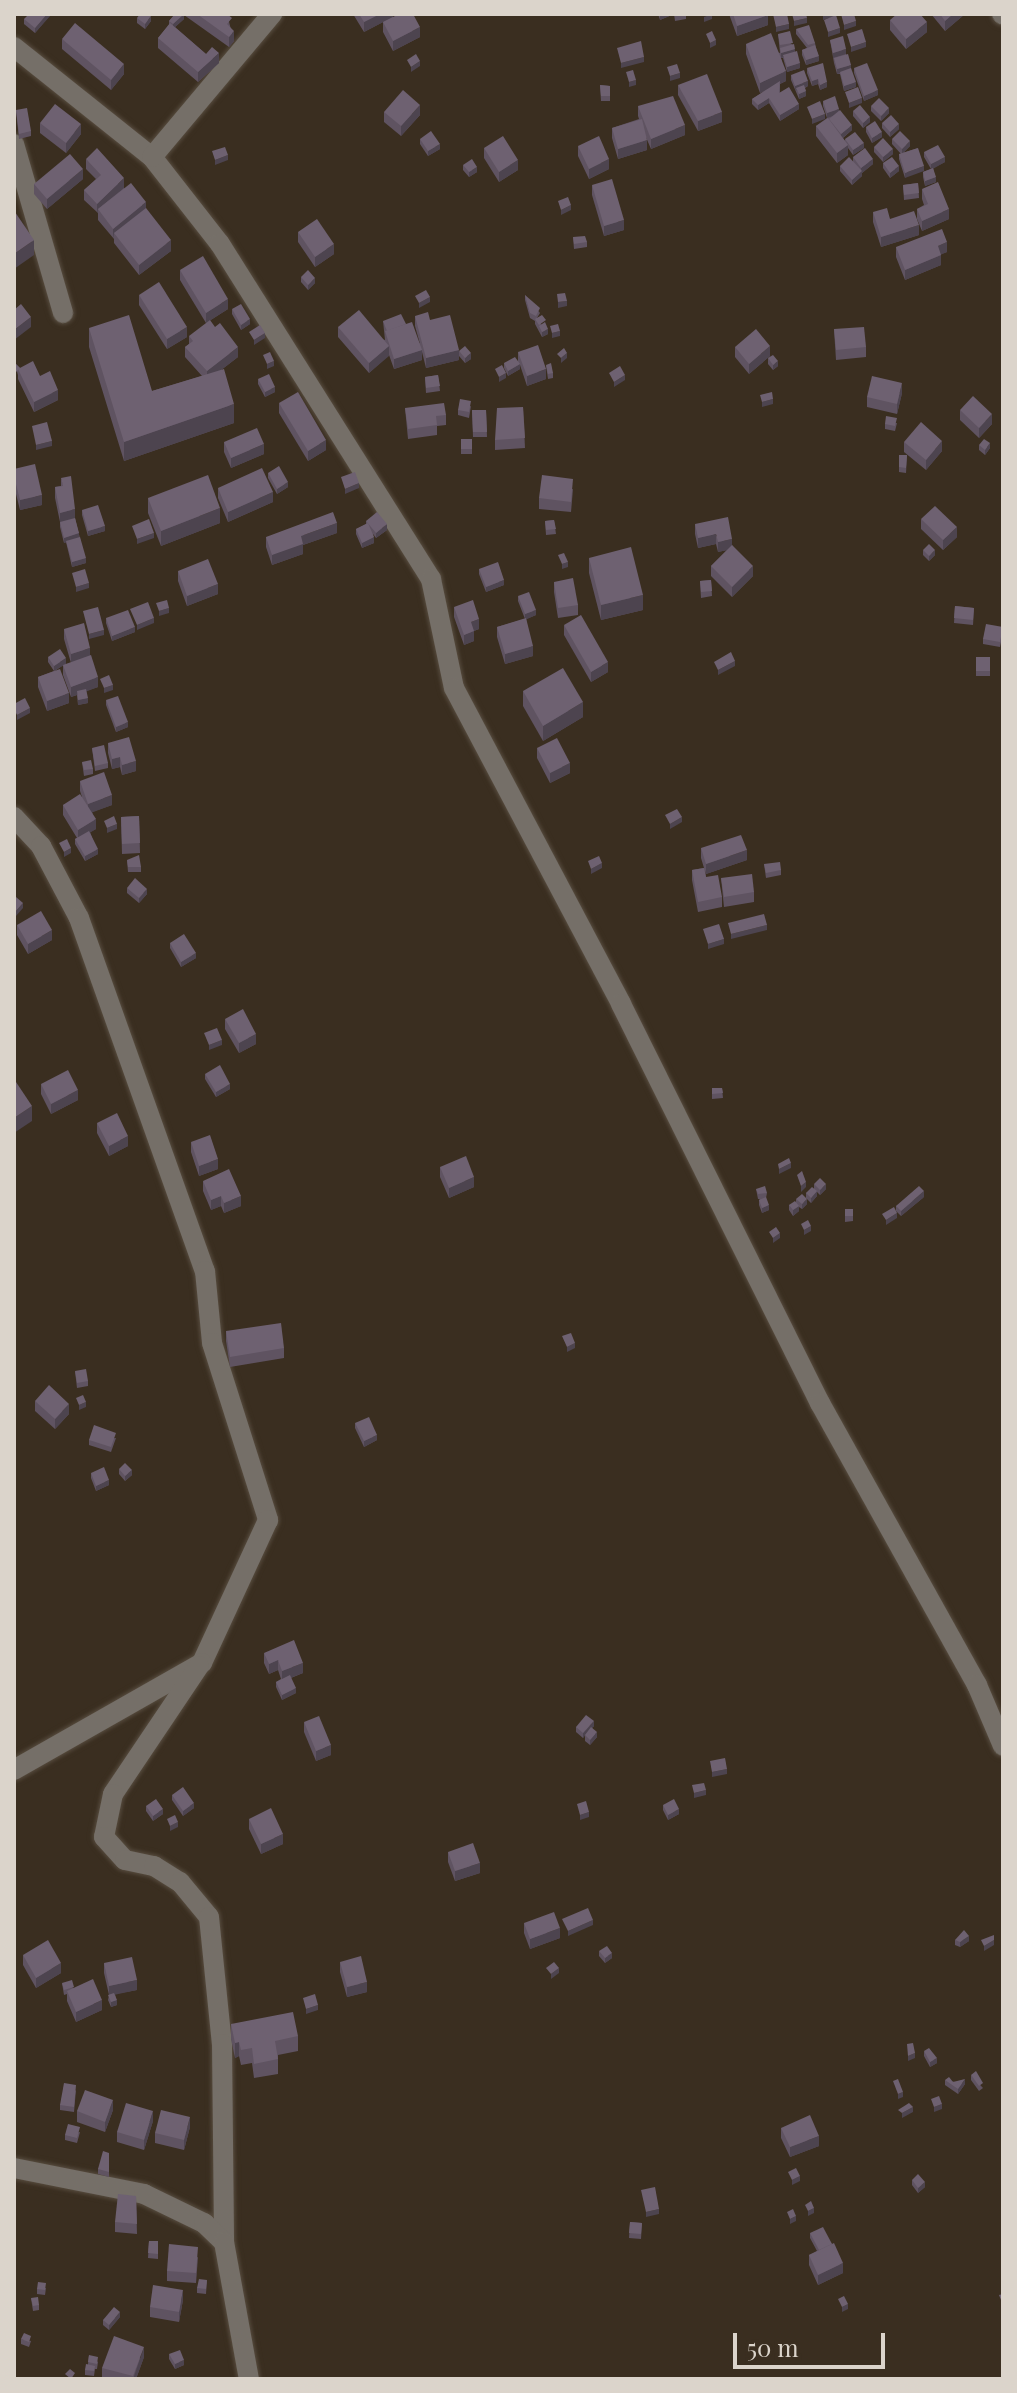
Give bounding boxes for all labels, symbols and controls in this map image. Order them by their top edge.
scale bar [737,2317,889,2367]
text: 50 m [747,2331,799,2363]

